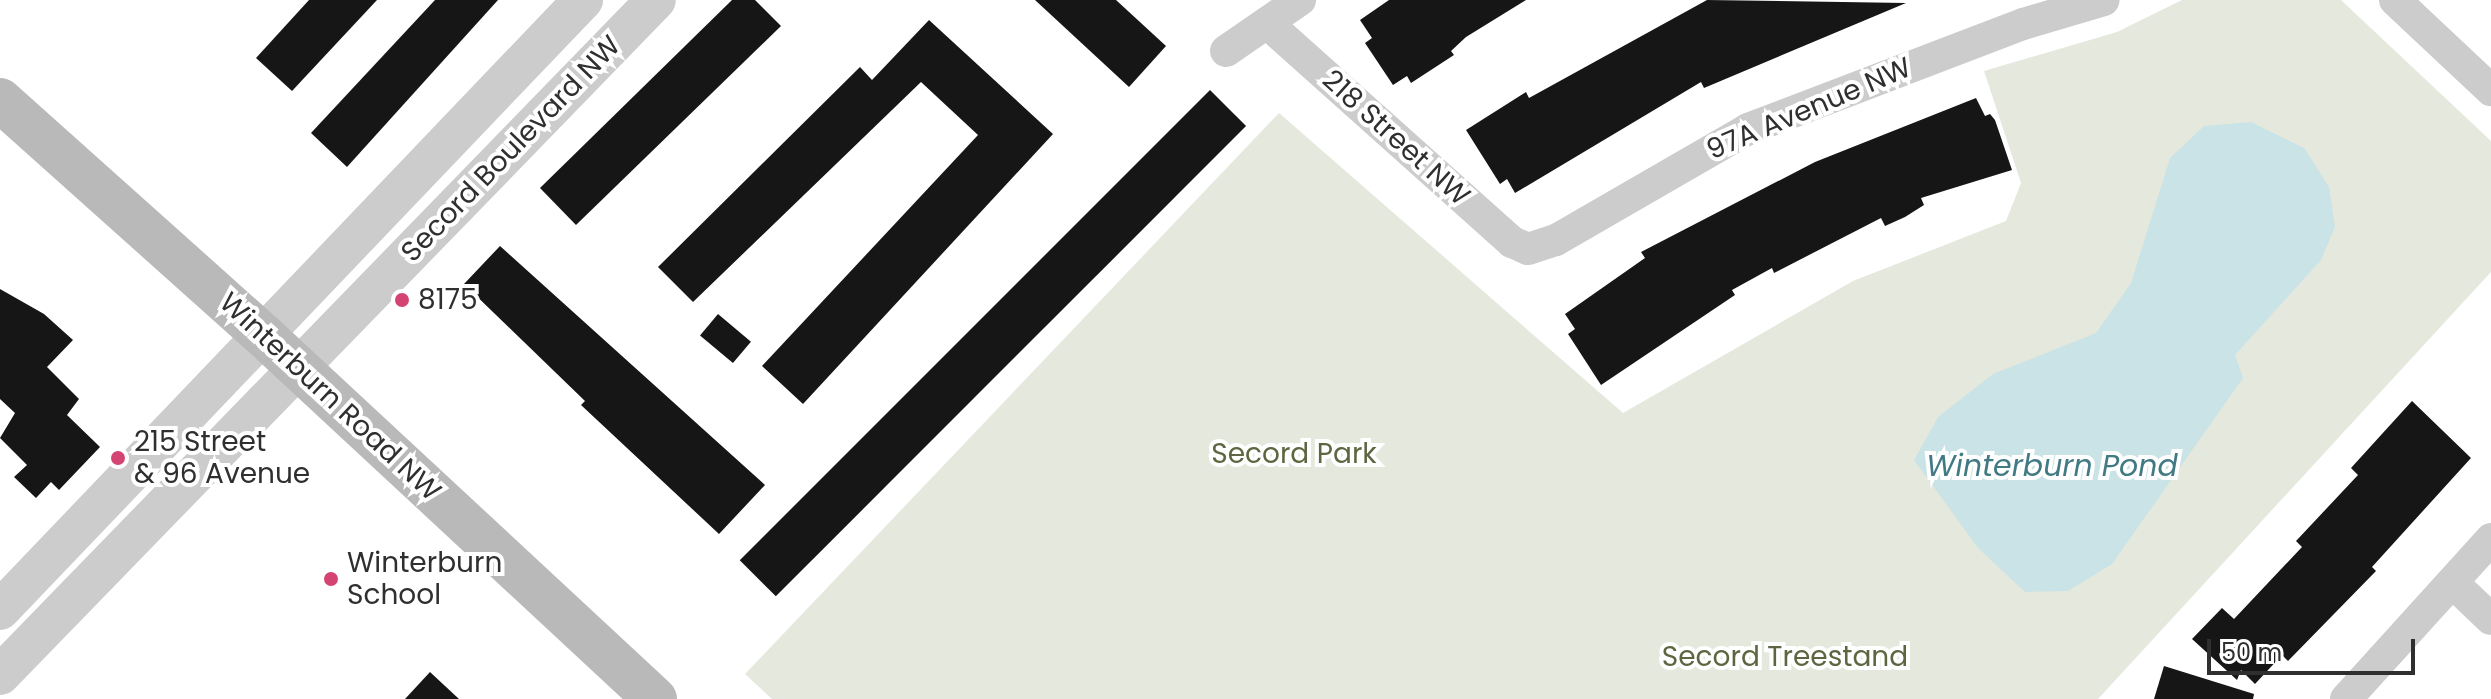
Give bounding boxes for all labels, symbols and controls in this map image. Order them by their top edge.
street label: Secord Boulevard NW [394,29,628,269]
street label: 97A Avenue NW [1702,51,1916,167]
street label: 218 Street NW [1315,63,1477,213]
place label: 8175 [418,283,477,317]
street label: Winterburn Road NW [212,286,448,508]
marker: 8175 [393,291,411,309]
place label: 215 Street & 96 Avenue [134,425,310,491]
park label: Secord Park [1211,437,1377,471]
water label: Winterburn Pond [1926,448,2178,484]
marker: 215 Street & 96 Avenue [109,449,127,467]
place label: Winterburn School [347,546,502,612]
marker: Winterburn School [322,570,340,588]
scale bar [2211,623,2419,673]
text: 50 m [2221,636,2282,669]
park label: Secord Treestand [1662,640,1908,674]

